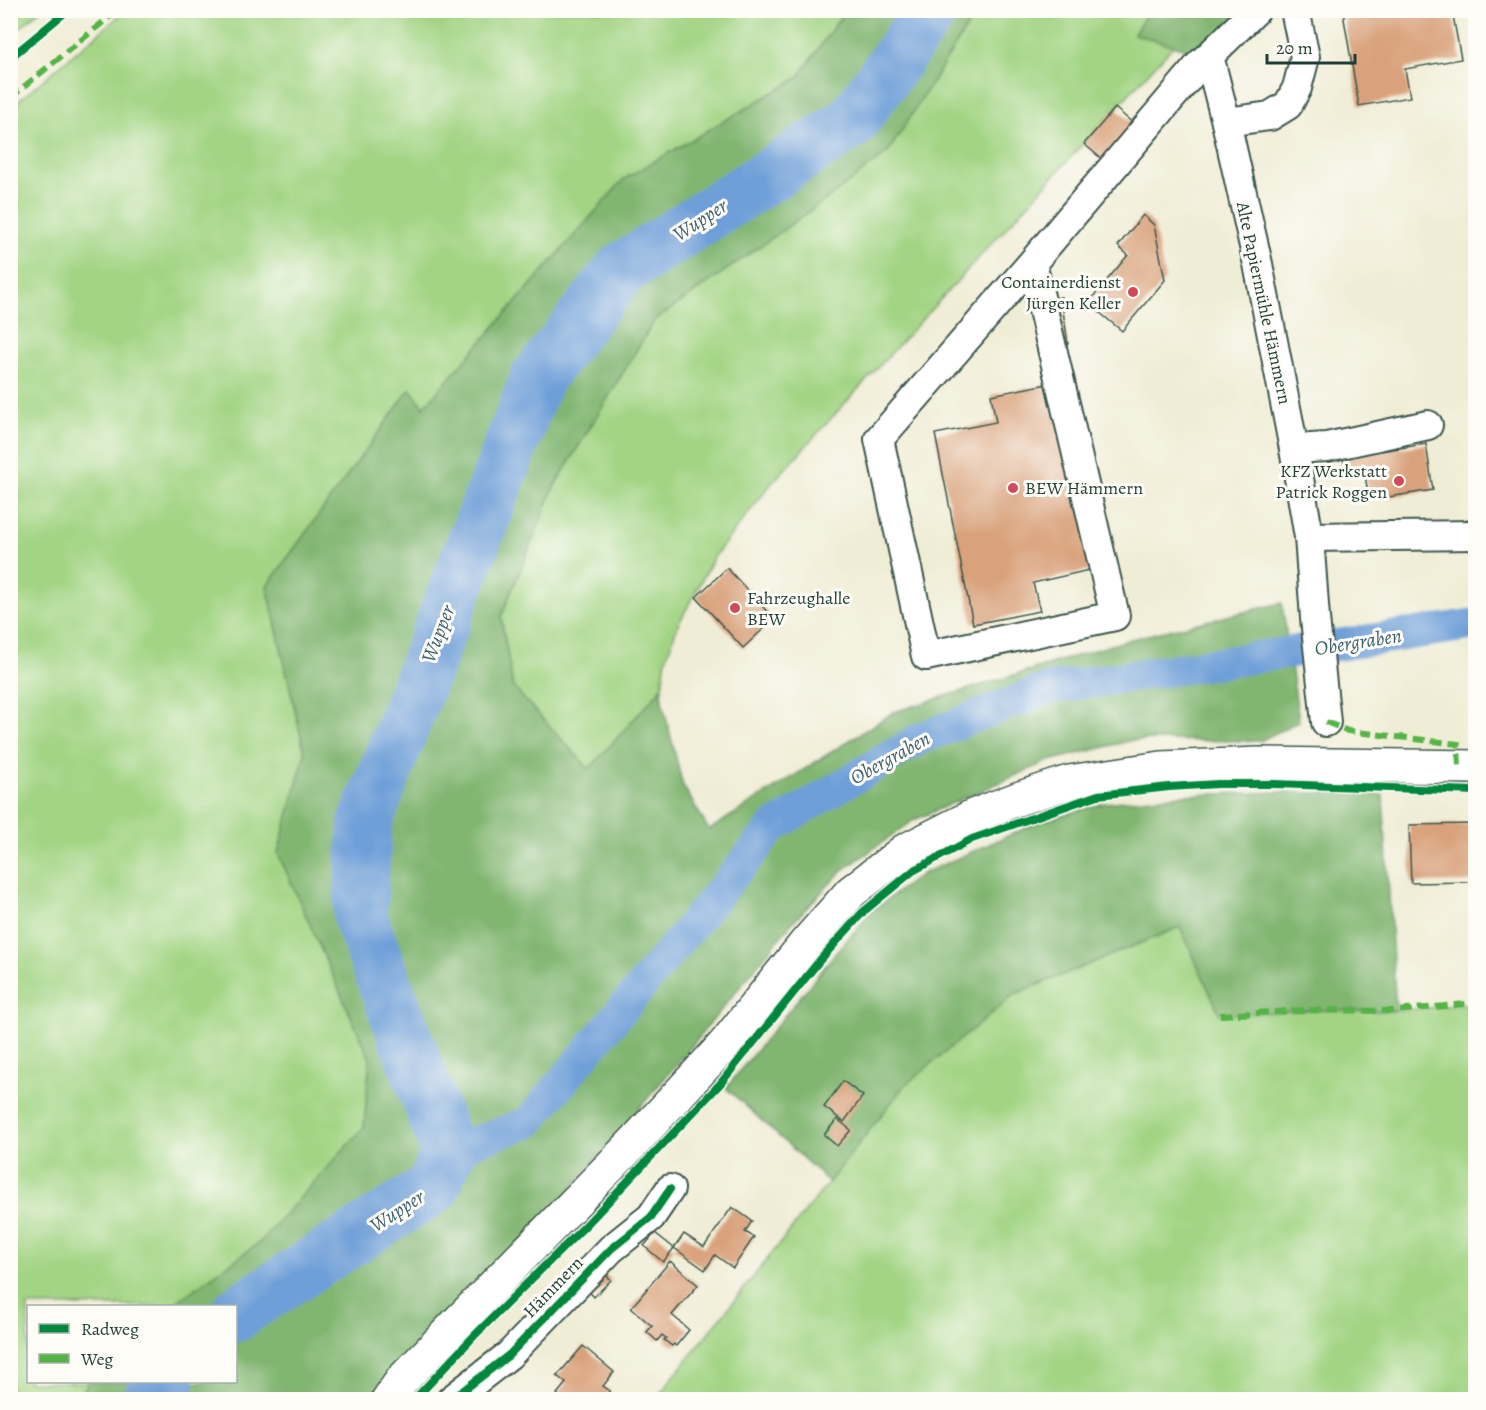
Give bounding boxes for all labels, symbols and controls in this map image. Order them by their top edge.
scale bar [1267,27,1356,65]
text: 20 m [1276,36,1313,60]
water label: Wupper [668,192,733,248]
street label: Alte Papiermühle Hämmern [1231,199,1297,407]
place label: Containerdienst Jürgen Keller [1001,270,1121,315]
marker: Containerdienst Jürgen Keller [1126,285,1140,299]
place label: KFZ Werkstatt Patrick Roggen [1276,459,1387,504]
marker: KFZ Werkstatt Patrick Roggen [1392,474,1406,488]
place label: BEW Hämmern [1025,476,1143,500]
marker: BEW Hämmern [1006,481,1020,495]
place label: Fahrzeughalle BEW [747,586,850,631]
water label: Wupper [415,600,462,667]
marker: Fahrzeughalle BEW [728,601,742,615]
water label: Obergraben [1313,622,1403,662]
water label: Obergraben [845,725,935,791]
water label: Wupper [365,1183,430,1239]
street label: Hämmern [518,1251,588,1323]
legend [27,1305,237,1383]
text: Radweg [81,1317,139,1341]
text: Weg [80,1347,113,1371]

